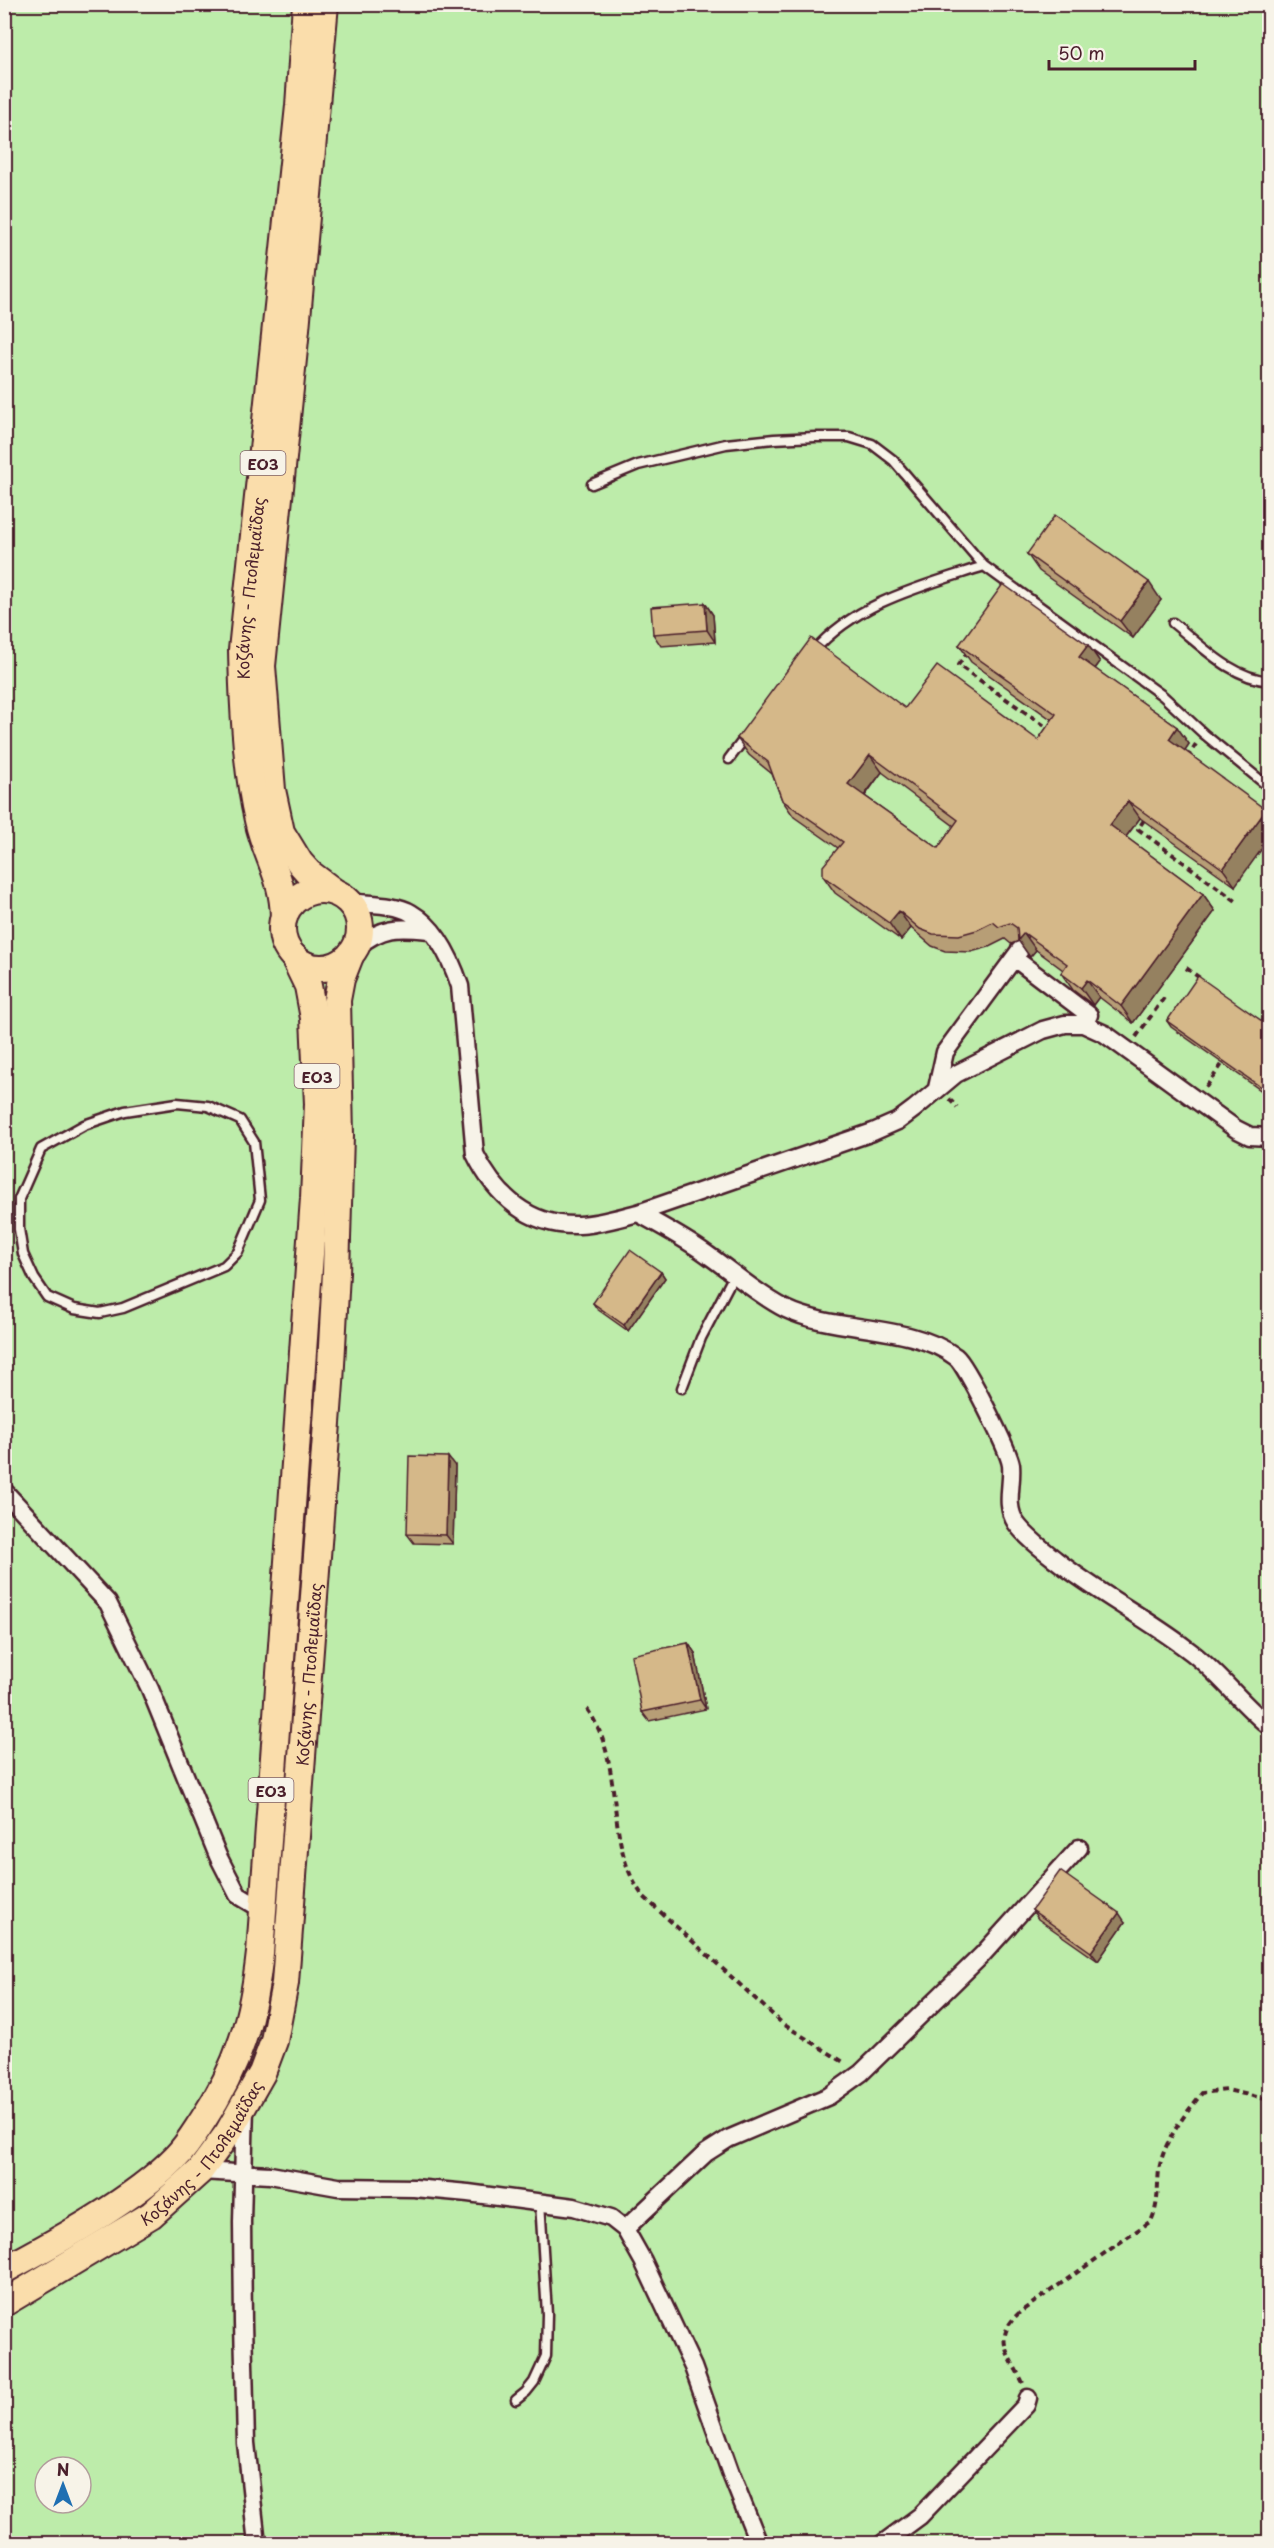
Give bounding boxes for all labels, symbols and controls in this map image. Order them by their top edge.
scale bar [1049,33,1194,71]
text: 50 m [1058,39,1105,66]
road number: ΕΟ3 [240,451,286,475]
street label: Κοζάνης - Πτολεμαΐδας [230,496,270,680]
road number: ΕΟ3 [294,1064,340,1088]
street label: Κοζάνης - Πτολεμαΐδας [289,1582,327,1767]
road number: ΕΟ3 [248,1778,294,1802]
street label: Κοζάνης - Πτολεμαΐδας [135,2075,268,2231]
north arrow [33,2455,93,2515]
text: N [57,2457,69,2481]

